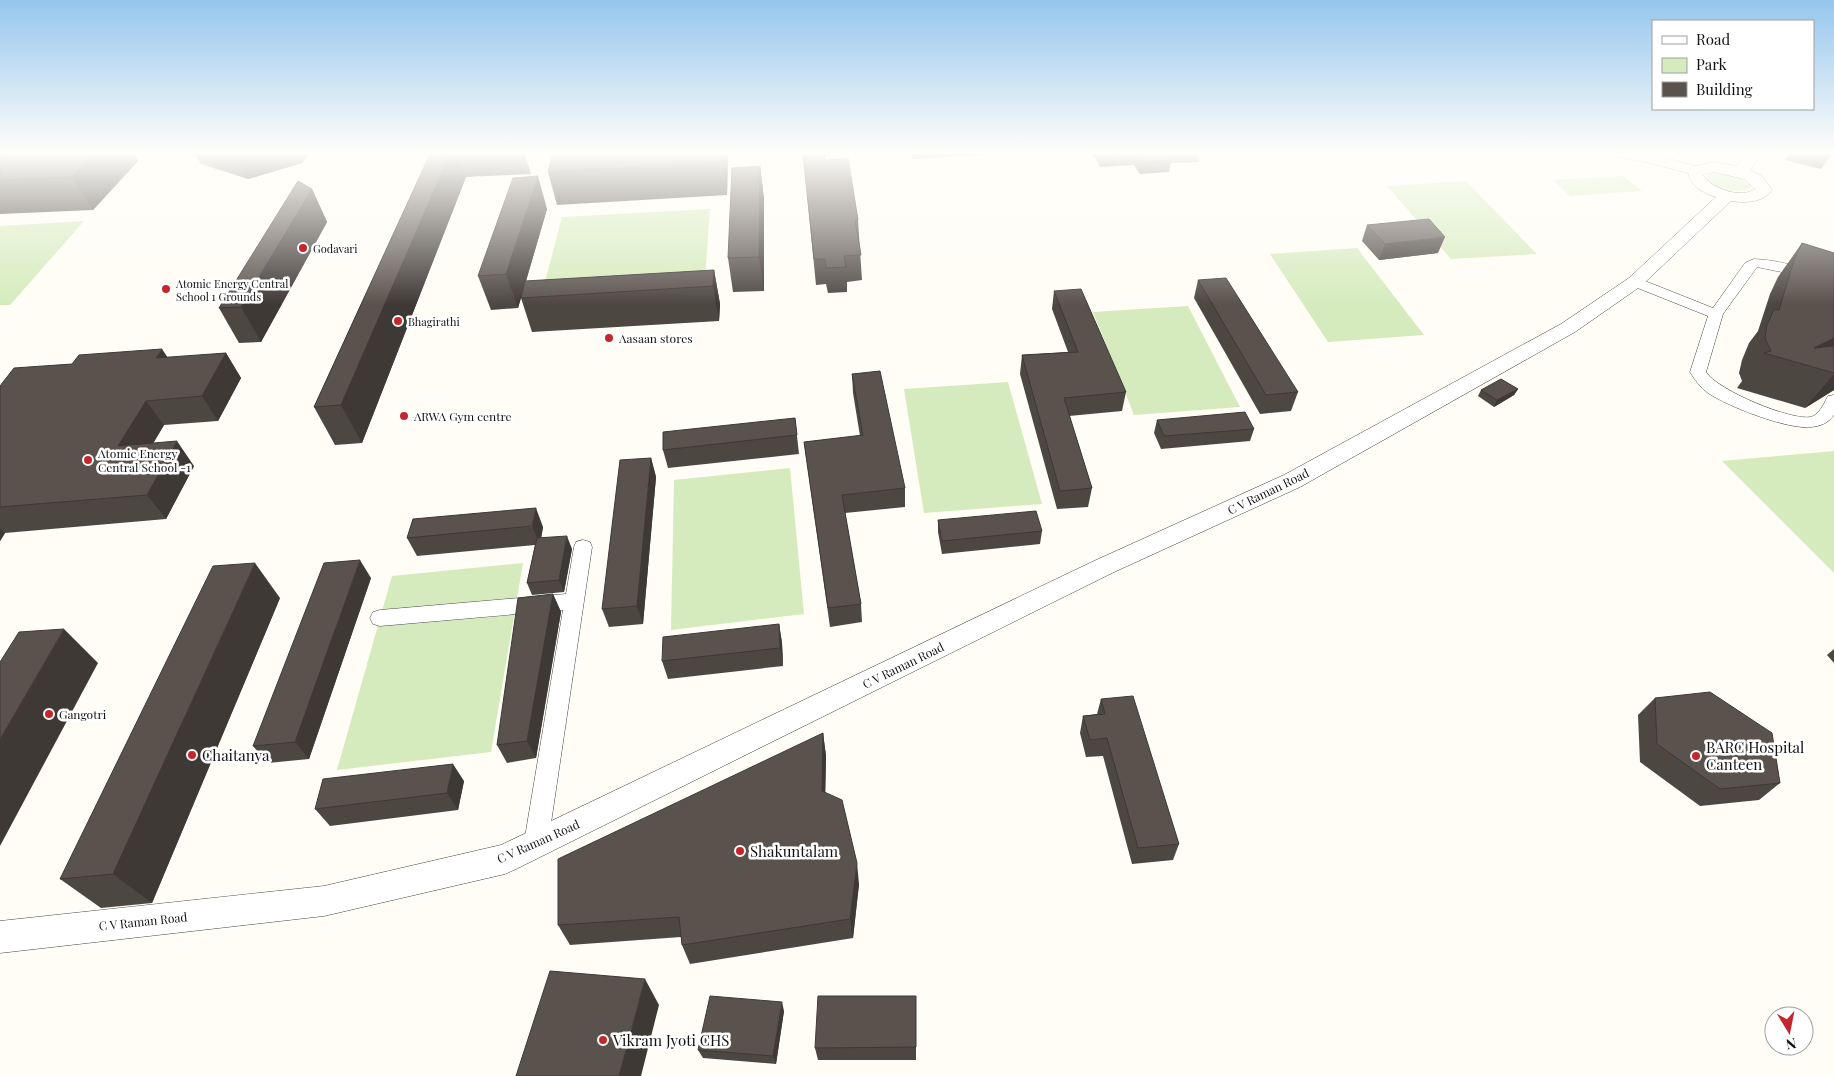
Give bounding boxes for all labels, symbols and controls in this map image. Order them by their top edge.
legend [1652,20,1814,110]
text: Road [1696,29,1730,49]
text: Park [1696,54,1728,74]
text: Building [1696,79,1753,99]
place label: Godavari [313,241,357,256]
marker: Godavari [297,242,309,254]
place label: Atomic Energy Central School 1 Grounds [175,276,288,304]
marker: Atomic Energy Central School 1 Grounds [160,283,172,295]
place label: Bhagirathi [408,314,460,329]
marker: Bhagirathi [392,315,404,327]
place label: Aasaan stores [618,330,693,346]
marker: Aasaan stores [603,332,615,344]
place label: ARWA Gym centre [413,408,512,424]
marker: ARWA Gym centre [398,410,410,422]
place label: Atomic Energy Central School -1 [97,445,191,475]
marker: Atomic Energy Central School -1 [82,454,94,466]
street label: C V Raman Road [1225,464,1311,518]
street label: C V Raman Road [860,638,946,692]
place label: Gangotri [59,706,107,722]
marker: Gangotri [43,708,55,720]
place label: BARC Hospital Canteen [1706,737,1804,774]
place label: Chaitanya [202,745,270,765]
marker: Chaitanya [186,749,198,761]
marker: BARC Hospital Canteen [1690,750,1702,762]
street label: C V Raman Road [494,816,582,866]
place label: Shakuntalam [750,841,839,861]
marker: Shakuntalam [734,845,746,857]
street label: C V Raman Road [98,908,188,934]
north arrow [1764,1006,1814,1056]
place label: Vikram Jyoti CHS [612,1030,729,1050]
marker: Vikram Jyoti CHS [597,1034,609,1046]
text: N [1785,1034,1798,1055]

